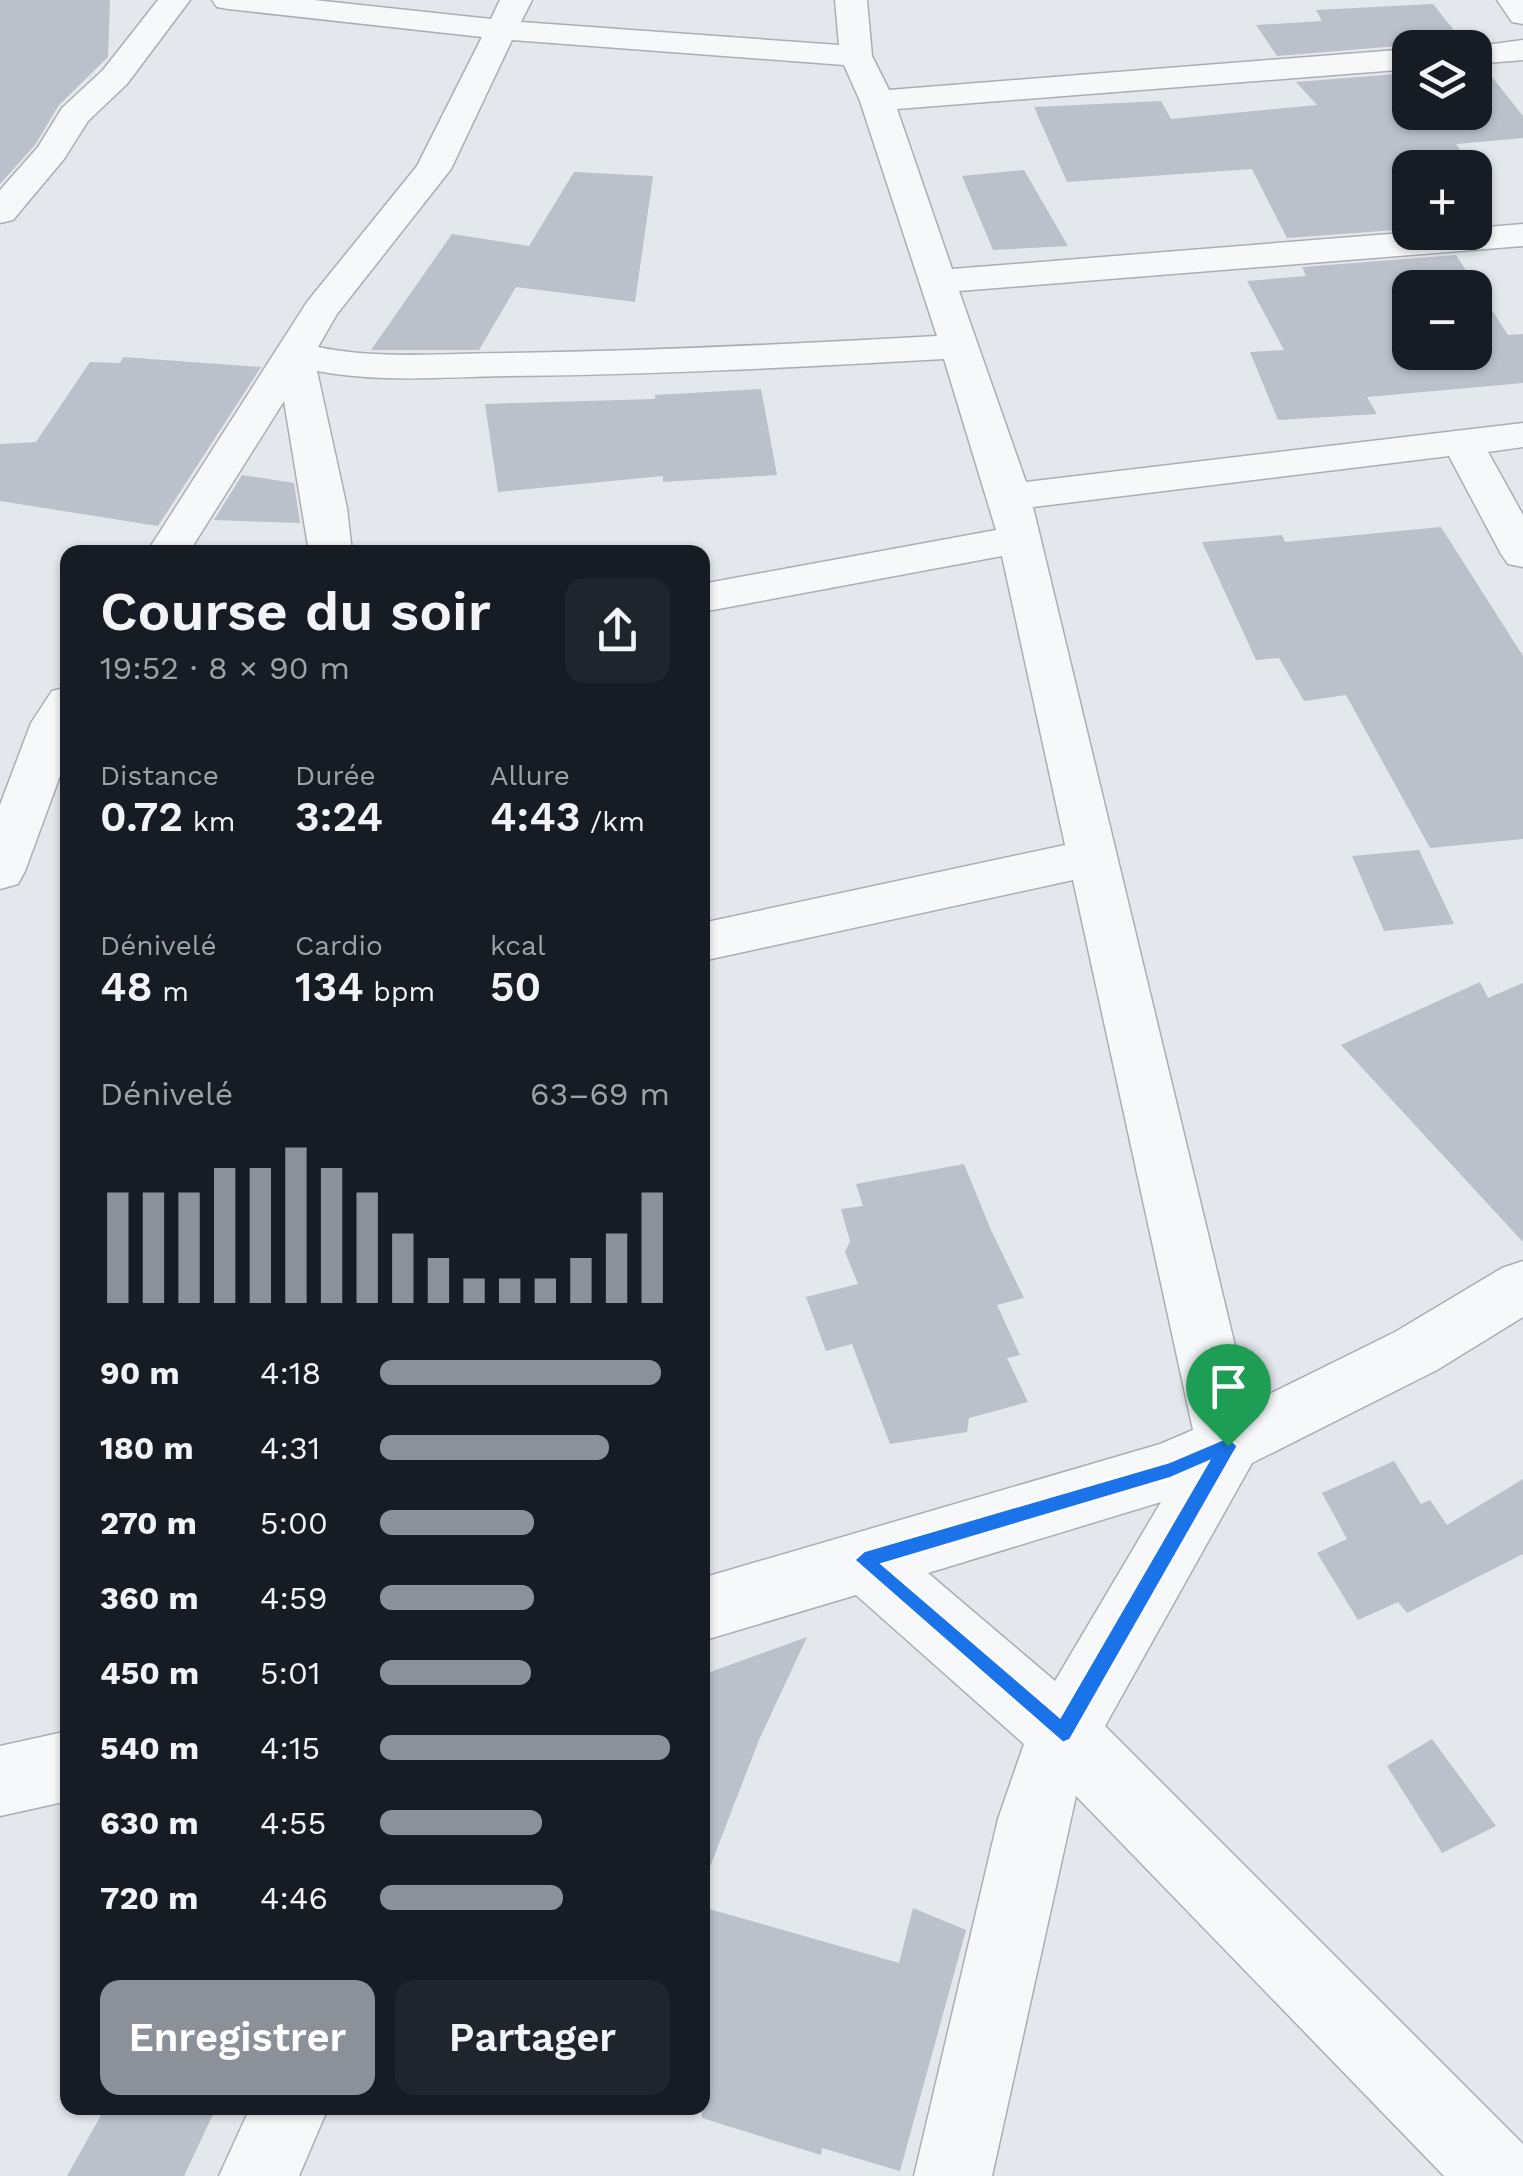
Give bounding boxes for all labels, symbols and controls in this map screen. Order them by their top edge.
map controls [1392,30,1492,370]
button: layers [1392,30,1492,130]
button: + [1392,150,1492,250]
button: − [1392,270,1492,370]
button: share [565,578,670,683]
text: Course du soir [100,579,491,643]
text: 19:52 · 8 × 90 m [100,649,350,687]
text: Distance [100,759,219,792]
text: Durée [295,759,376,792]
text: Allure [490,759,570,792]
text: 0.72 [100,792,183,841]
text: 3:24 [295,792,383,841]
text: 4:43 [490,792,581,841]
text: km [183,805,235,838]
text: /km [581,805,645,838]
text: Dénivelé [100,929,217,962]
text: Cardio [295,929,383,962]
text: kcal [490,929,545,962]
text: 48 [100,962,153,1011]
text: 134 [295,962,364,1011]
text: 50 [490,962,541,1011]
text: m [153,975,189,1008]
text: bpm [364,975,435,1008]
text: Dénivelé [100,1075,233,1113]
text: 63–69 m [530,1075,670,1113]
pin [1186,1344,1271,1447]
text: 90 m [100,1354,180,1392]
text: 4:18 [260,1354,321,1392]
icon: arrive [1201,1359,1256,1414]
text: 180 m [100,1429,194,1467]
text: 4:31 [260,1429,320,1467]
text: 270 m [100,1504,197,1542]
text: 5:00 [260,1504,328,1542]
text: 360 m [100,1579,199,1617]
text: 4:59 [260,1579,327,1617]
text: 450 m [100,1654,199,1692]
text: 5:01 [260,1654,320,1692]
text: 540 m [100,1729,199,1767]
text: 4:15 [260,1729,320,1767]
text: 630 m [100,1804,199,1842]
text: 4:55 [260,1804,326,1842]
text: 720 m [100,1879,198,1917]
text: 4:46 [260,1879,328,1917]
button: Enregistrer [100,1980,375,2095]
button: Partager [395,1980,670,2095]

